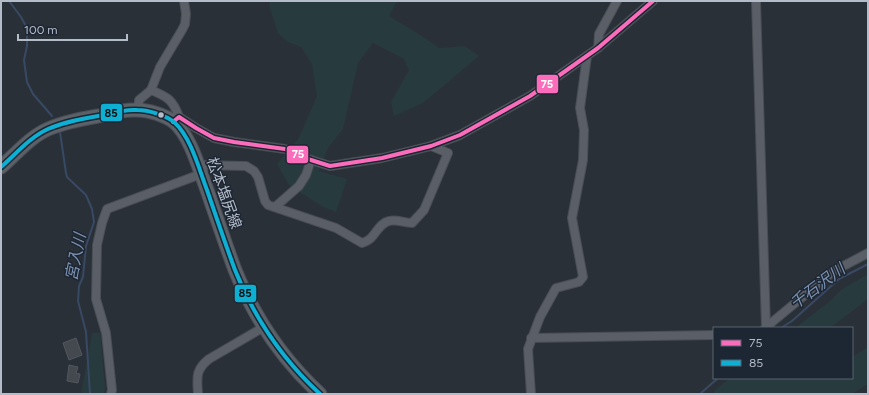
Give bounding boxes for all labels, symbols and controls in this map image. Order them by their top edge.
scale bar [18,16,127,42]
text: 100 m [24,23,58,37]
line badge: 75 [536,74,559,94]
text: 75 [541,78,553,91]
line badge: 85 [100,103,123,122]
text: 85 [104,107,118,120]
unlabelled marker [156,110,166,120]
line badge: 75 [286,145,309,164]
text: 75 [292,148,304,161]
street label: 松本塩尻線 [203,155,245,231]
water label: 宮入川 [62,230,90,282]
water label: 千石沢川 [786,258,850,313]
line badge: 85 [234,284,257,303]
text: 85 [238,287,252,300]
legend [713,327,853,379]
text: 75 [749,336,762,350]
text: 85 [749,356,763,370]

